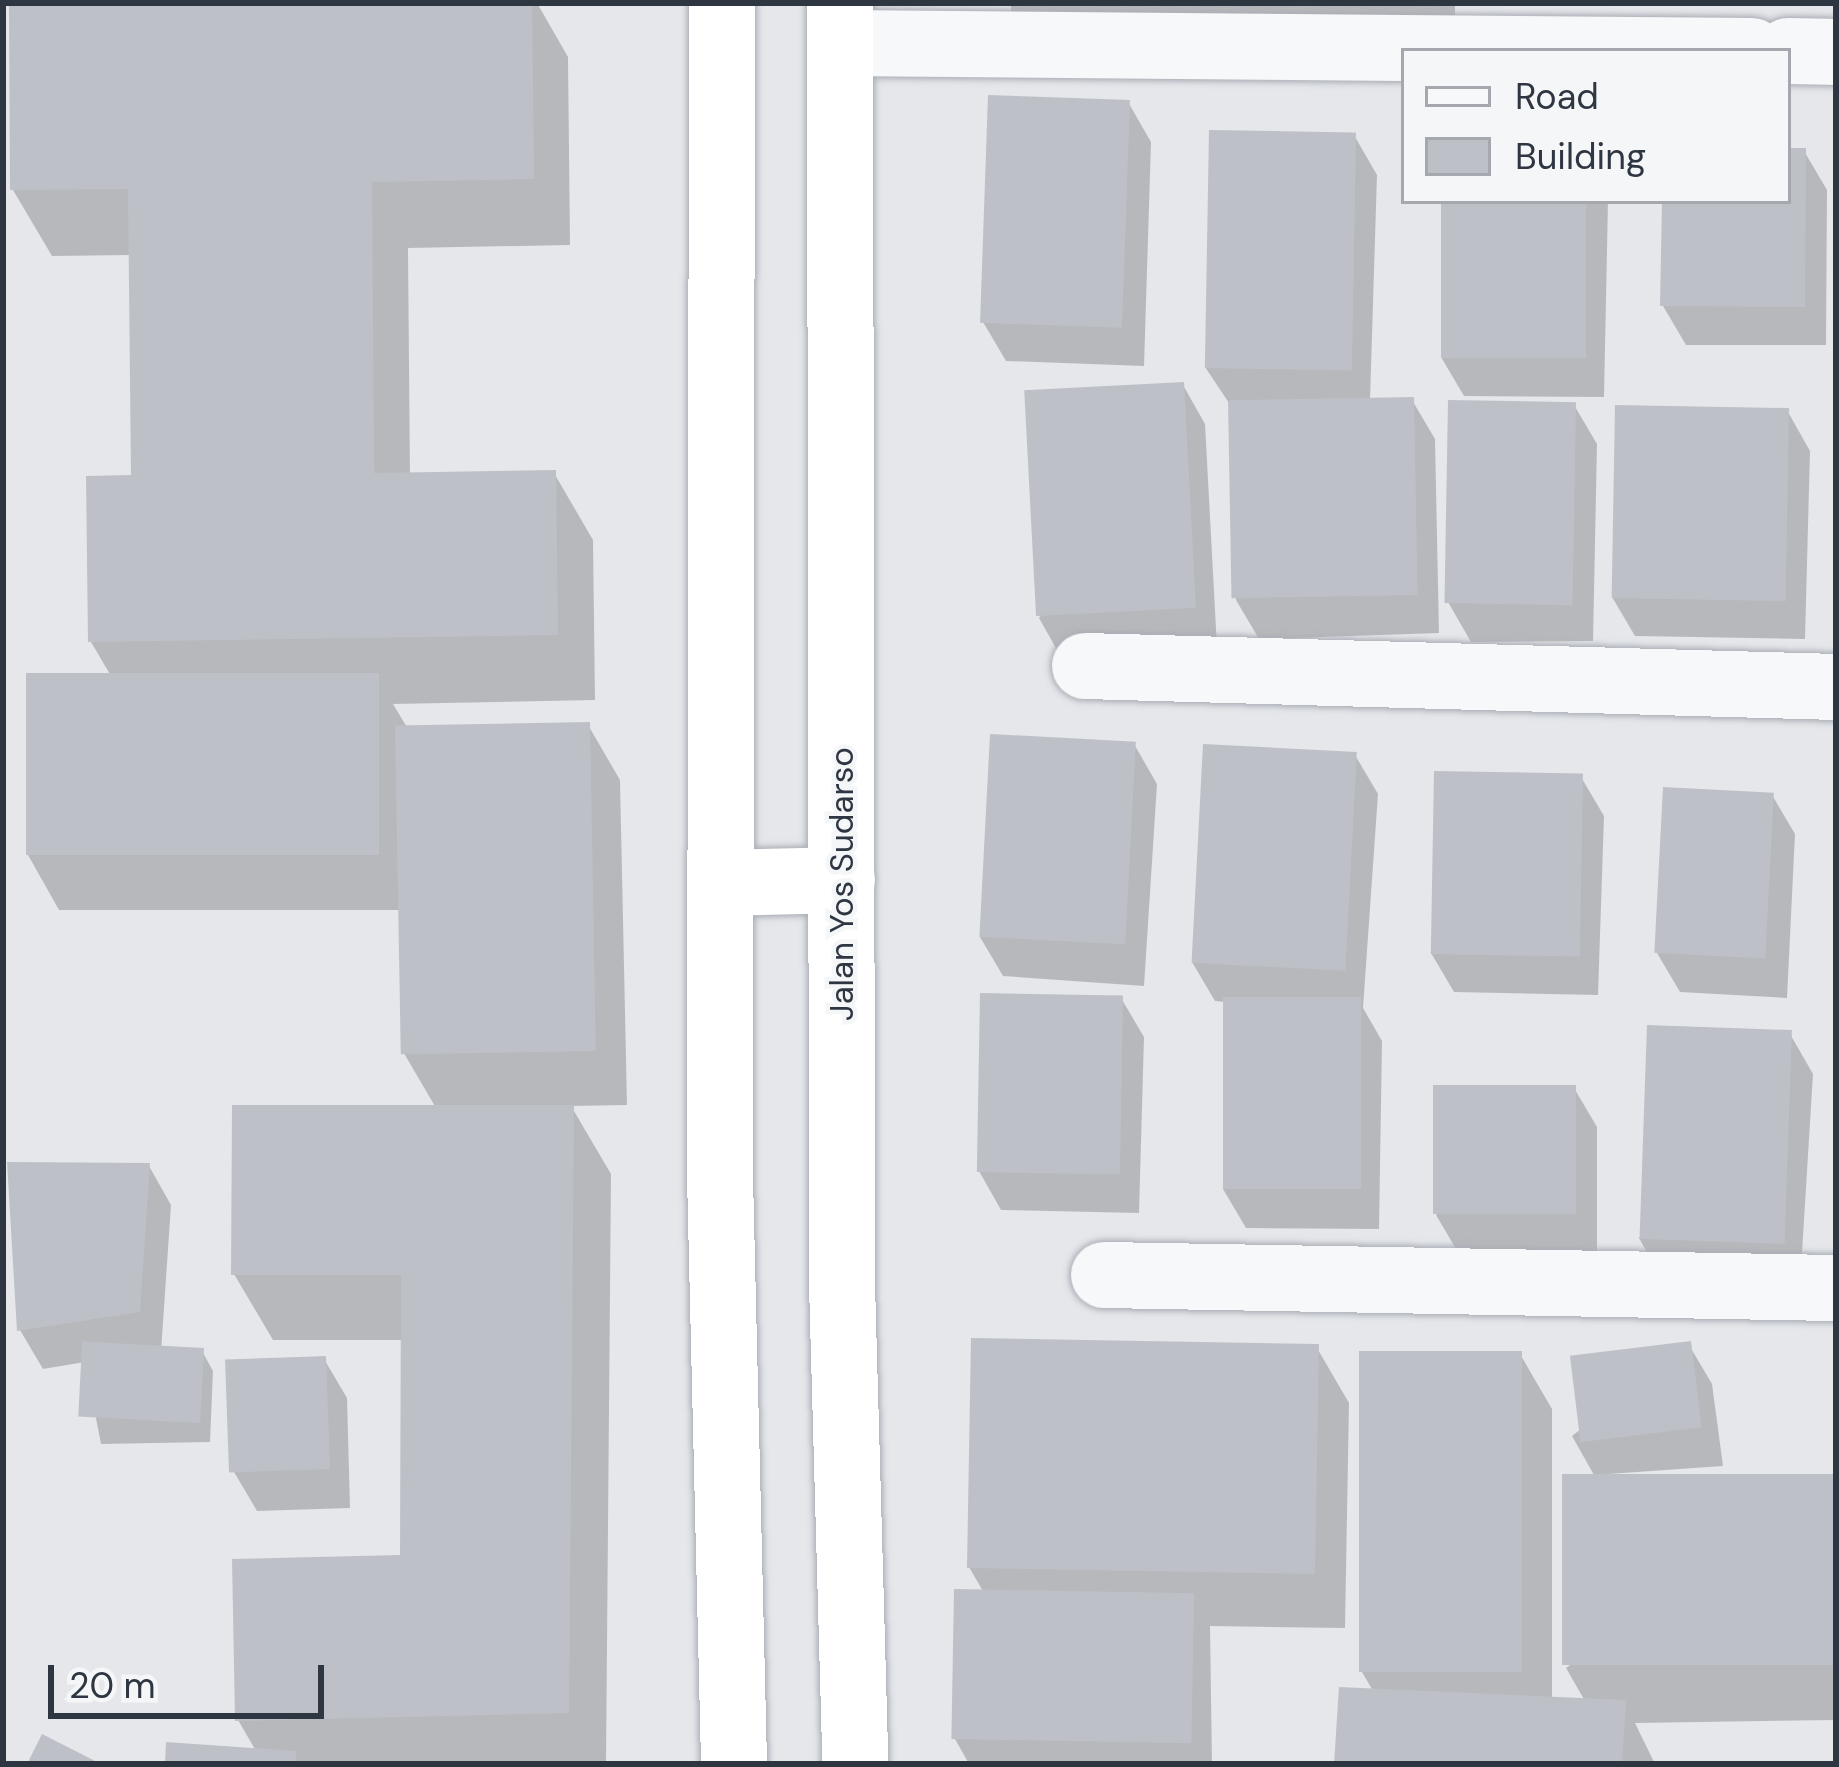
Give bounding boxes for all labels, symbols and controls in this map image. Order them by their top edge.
legend [1401,48,1791,204]
text: Road [1515,73,1599,120]
text: Building [1515,133,1646,180]
street label: Jalan Yos Sudarso [822,747,862,1021]
scale bar [54,1641,330,1715]
text: 20 m [69,1662,156,1709]

